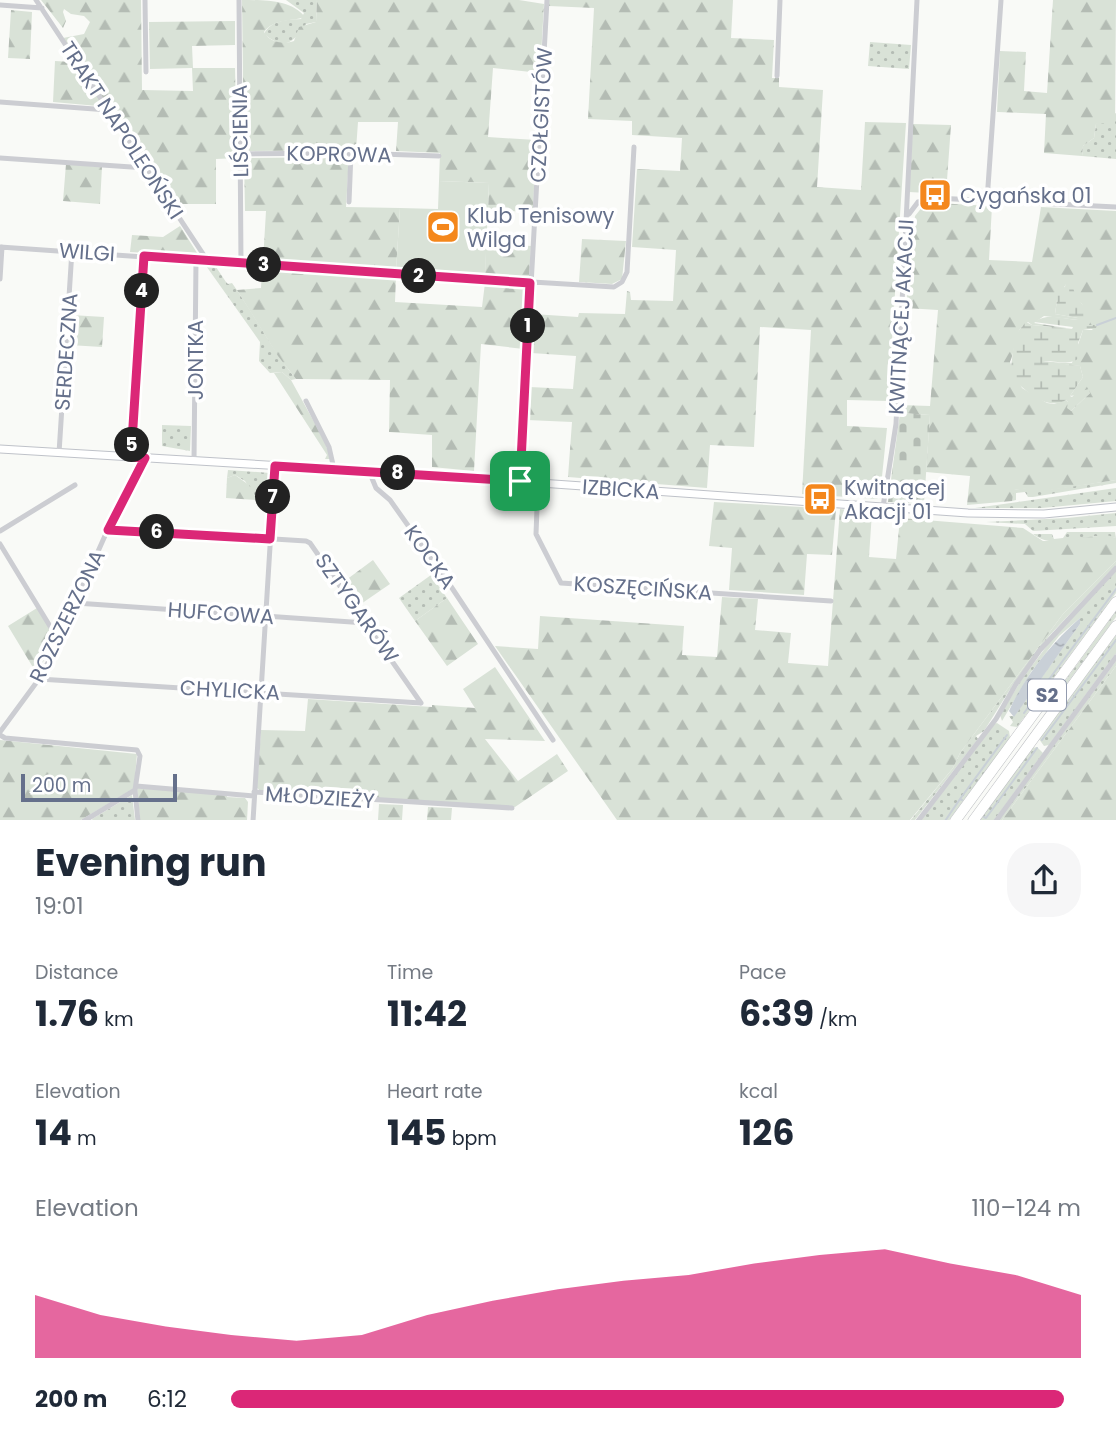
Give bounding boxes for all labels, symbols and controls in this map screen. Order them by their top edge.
street label: TRAKT NAPOLEOŃSKI [54,35,190,225]
street label: CZOŁGISTÓW [523,46,559,183]
street label: LIŚCIENIA [225,84,255,178]
street label: KOPROWA [286,139,392,169]
bus stop icon: Cygańska 01 [916,176,954,214]
place label: Cygańska 01 [960,181,1091,210]
place label: Klub Tenisowy Wilga [467,201,615,254]
sports icon: Klub Tenisowy Wilga [424,208,462,246]
street label: KWITNĄCEJ AKACJI [881,219,921,415]
street label: WILGI [58,236,116,268]
pin: 3 [246,247,282,282]
text: 3 [258,251,269,278]
pin: 2 [402,258,436,294]
text: 2 [413,262,424,289]
pin: 4 [124,274,160,308]
text: 4 [135,277,148,304]
street label: SERDECZNA [47,292,85,412]
pin: 1 [510,308,546,344]
text: 1 [524,312,531,339]
street label: JONTKA [181,320,210,400]
pin: 5 [114,428,150,462]
text: 5 [125,431,138,458]
pin [490,451,550,511]
pin: 8 [380,456,416,490]
text: 8 [391,459,404,486]
icon: arrive [501,462,539,500]
street label: IZBICKA [581,472,661,506]
place label: Kwitnącej Akacji 01 [844,473,945,526]
pin: 7 [256,480,290,514]
bus stop icon: Kwitnącej Akacji 01 [801,480,839,518]
text: 7 [267,483,278,510]
pin: 6 [140,514,174,550]
text: 6 [150,518,163,545]
street label: KOCKA [397,519,463,595]
street label: ROZSZERZONA [22,545,112,687]
street label: SZTYGARÓW [309,547,406,669]
street label: KOSZĘCIŃSKA [573,569,713,607]
street label: HUFCOWA [167,595,275,631]
street label: CHYLICKA [179,673,281,707]
road number: S2 [1028,680,1066,710]
scale bar [21,772,177,803]
text: 200 m [32,772,91,799]
street label: MŁODZIEŻY [264,779,376,815]
text: Evening run [35,836,267,889]
button: share [1007,843,1081,917]
text: 19:01 [35,890,84,922]
text: Distance [35,959,118,986]
text: Time [387,959,433,986]
text: Pace [739,959,786,986]
text: 1.76 [35,989,99,1038]
text: 11:42 [387,989,467,1038]
text: 6:39 [739,989,814,1038]
text: km [99,1006,134,1033]
text: /km [814,1006,857,1033]
text: Elevation [35,1078,121,1105]
text: Heart rate [387,1078,482,1105]
text: kcal [739,1078,778,1105]
text: 14 [35,1108,72,1157]
text: 145 [387,1108,447,1157]
text: 126 [739,1108,794,1157]
text: m [72,1125,97,1152]
text: bpm [447,1125,497,1152]
text: Elevation [35,1192,139,1224]
text: 110–124 m [971,1192,1081,1224]
text: 200 m [35,1383,107,1415]
text: 6:12 [147,1383,187,1415]

